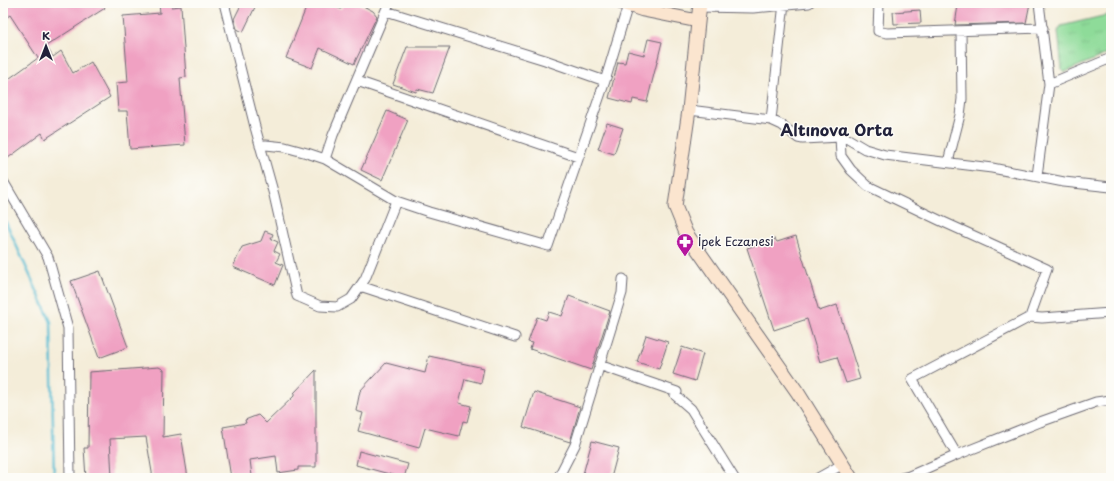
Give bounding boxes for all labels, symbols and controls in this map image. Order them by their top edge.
north arrow [26,26,66,66]
text: K [42,27,50,44]
district label: Altınova Orta [781,117,893,141]
pharmacy icon: İpek Eczanesi [675,232,695,257]
place label: İpek Eczanesi [698,232,774,250]

